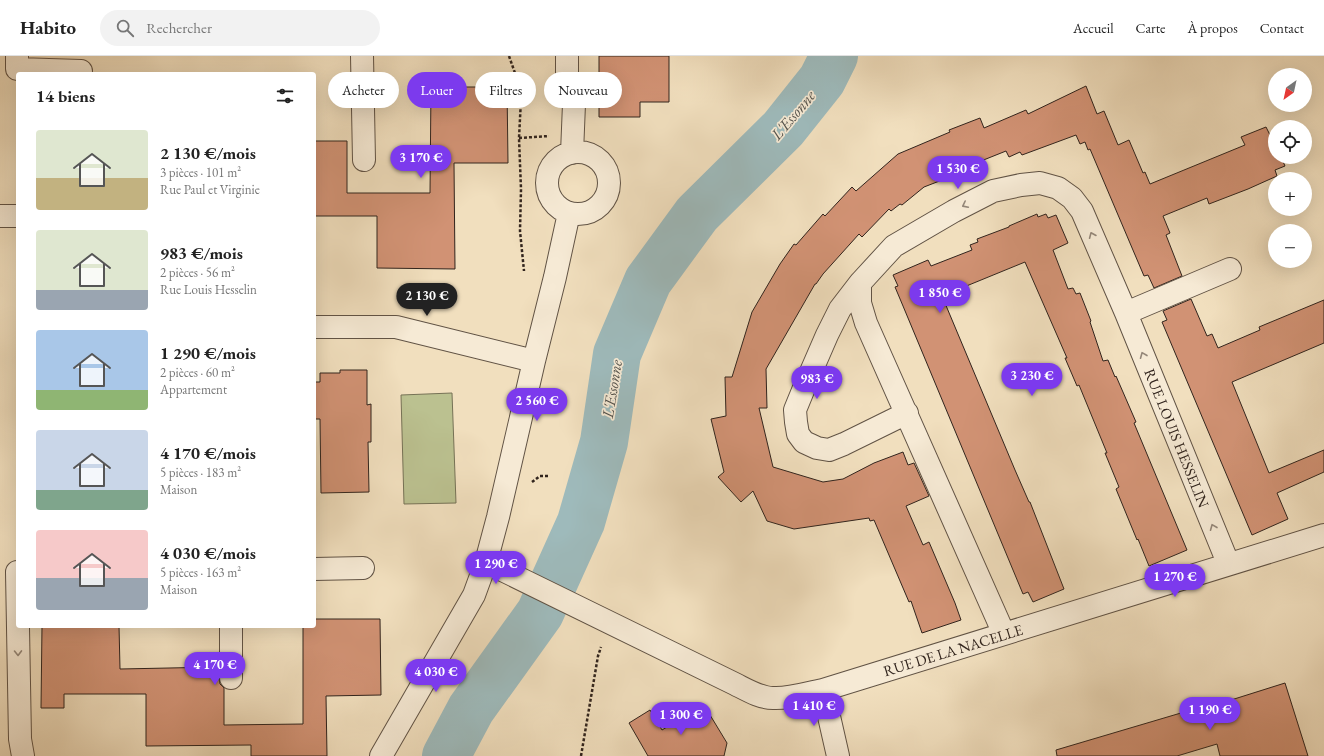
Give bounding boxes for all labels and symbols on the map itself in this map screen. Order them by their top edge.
north arrow [1268,68,1312,112]
water label: L'Essonne [765,85,820,145]
pin: 3 170 € [384,145,458,179]
pin: 1 530 € [921,156,995,190]
one-way arrow [962,200,969,208]
one-way arrow [1089,232,1097,240]
pin: 1 850 € [903,280,977,314]
pin: 2 130 € [390,283,464,317]
one-way arrow [1139,352,1147,359]
water label: L'Essonne [597,358,627,421]
pin: 3 230 € [995,363,1069,397]
pin: 983 € [789,366,845,400]
street label: RUE LOUIS HESSELIN [1140,366,1214,510]
pin: 2 560 € [500,388,574,422]
one-way arrow [1210,524,1218,531]
pin: 1 290 € [459,551,533,585]
pin: 1 270 € [1138,564,1212,598]
street label: RUE DE LA NACELLE [881,620,1026,680]
one-way arrow [14,650,22,656]
pin: 4 170 € [178,652,252,686]
pin: 4 030 € [399,659,473,693]
pin: 1 410 € [777,693,851,727]
pin: 1 190 € [1173,697,1247,731]
pin: 1 300 € [644,702,718,736]

